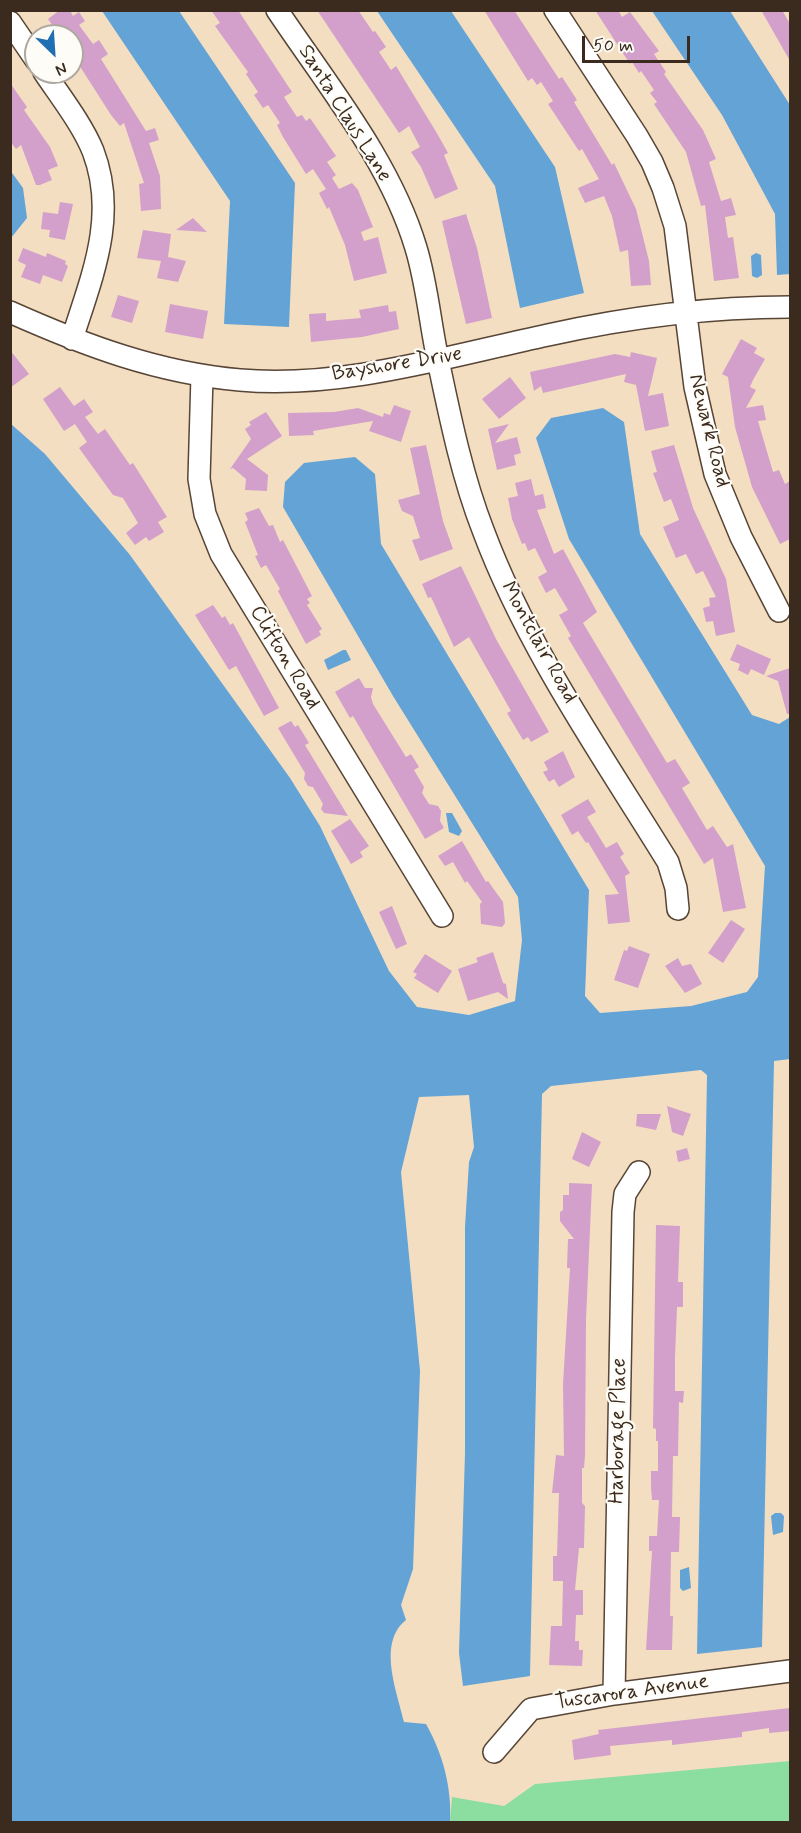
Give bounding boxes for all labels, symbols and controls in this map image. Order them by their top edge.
north arrow [24,24,84,84]
scale bar [585,24,693,62]
text: 50 m [593,34,633,58]
street label: Santa Claus Lane [292,41,396,187]
text: N [52,57,70,81]
street label: Bayshore Drive [330,342,464,388]
street label: Newark Road [682,372,734,490]
street label: Montclair Road [494,578,582,708]
street label: Clifton Road [243,602,325,714]
street label: Harborage Place [605,1358,633,1504]
street label: Tuscarora Avenue [554,1670,710,1716]

